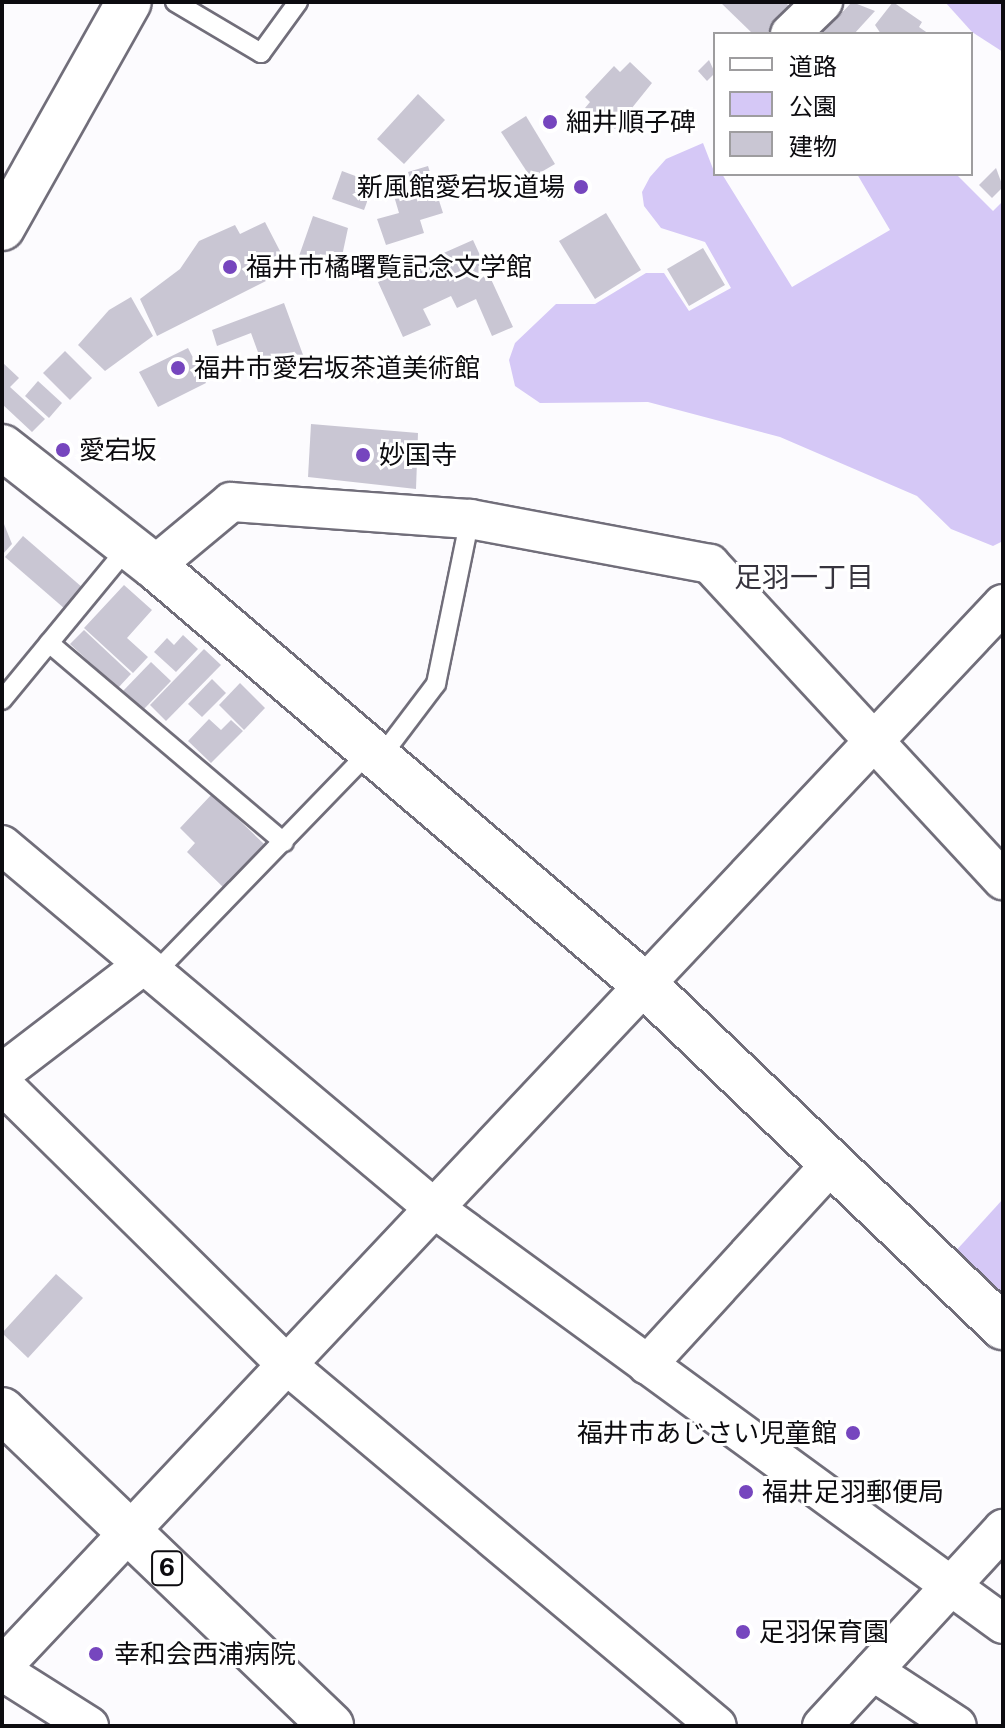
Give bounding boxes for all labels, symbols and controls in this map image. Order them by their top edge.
legend [713,32,973,176]
text: 道路 [789,52,837,80]
text: 公園 [789,92,837,120]
place label: 細井順子碑 [566,106,696,138]
marker: 細井順子碑 [541,113,559,131]
text: 建物 [789,132,837,160]
place label: 新風館愛宕坂道場 [357,171,565,203]
marker: 新風館愛宕坂道場 [572,178,590,196]
place label: 福井市橘曙覧記念文学館 [246,251,532,283]
marker: 福井市橘曙覧記念文学館 [221,258,239,276]
place label: 福井市愛宕坂茶道美術館 [194,352,480,384]
marker: 福井市愛宕坂茶道美術館 [169,359,187,377]
place label: 愛宕坂 [79,434,157,466]
place label: 妙国寺 [379,439,457,471]
marker: 愛宕坂 [54,441,72,459]
marker: 妙国寺 [354,446,372,464]
district label: 足羽一丁目 [734,560,874,594]
place label: 福井市あじさい児童館 [577,1417,837,1449]
marker: 福井市あじさい児童館 [844,1424,862,1442]
place label: 福井足羽郵便局 [762,1476,944,1508]
marker: 福井足羽郵便局 [737,1483,755,1501]
road number: 6 [151,1548,183,1588]
place label: 足羽保育園 [759,1616,889,1648]
marker: 足羽保育園 [734,1623,752,1641]
place label: 幸和会西浦病院 [114,1638,296,1670]
marker: 幸和会西浦病院 [85,1643,107,1665]

